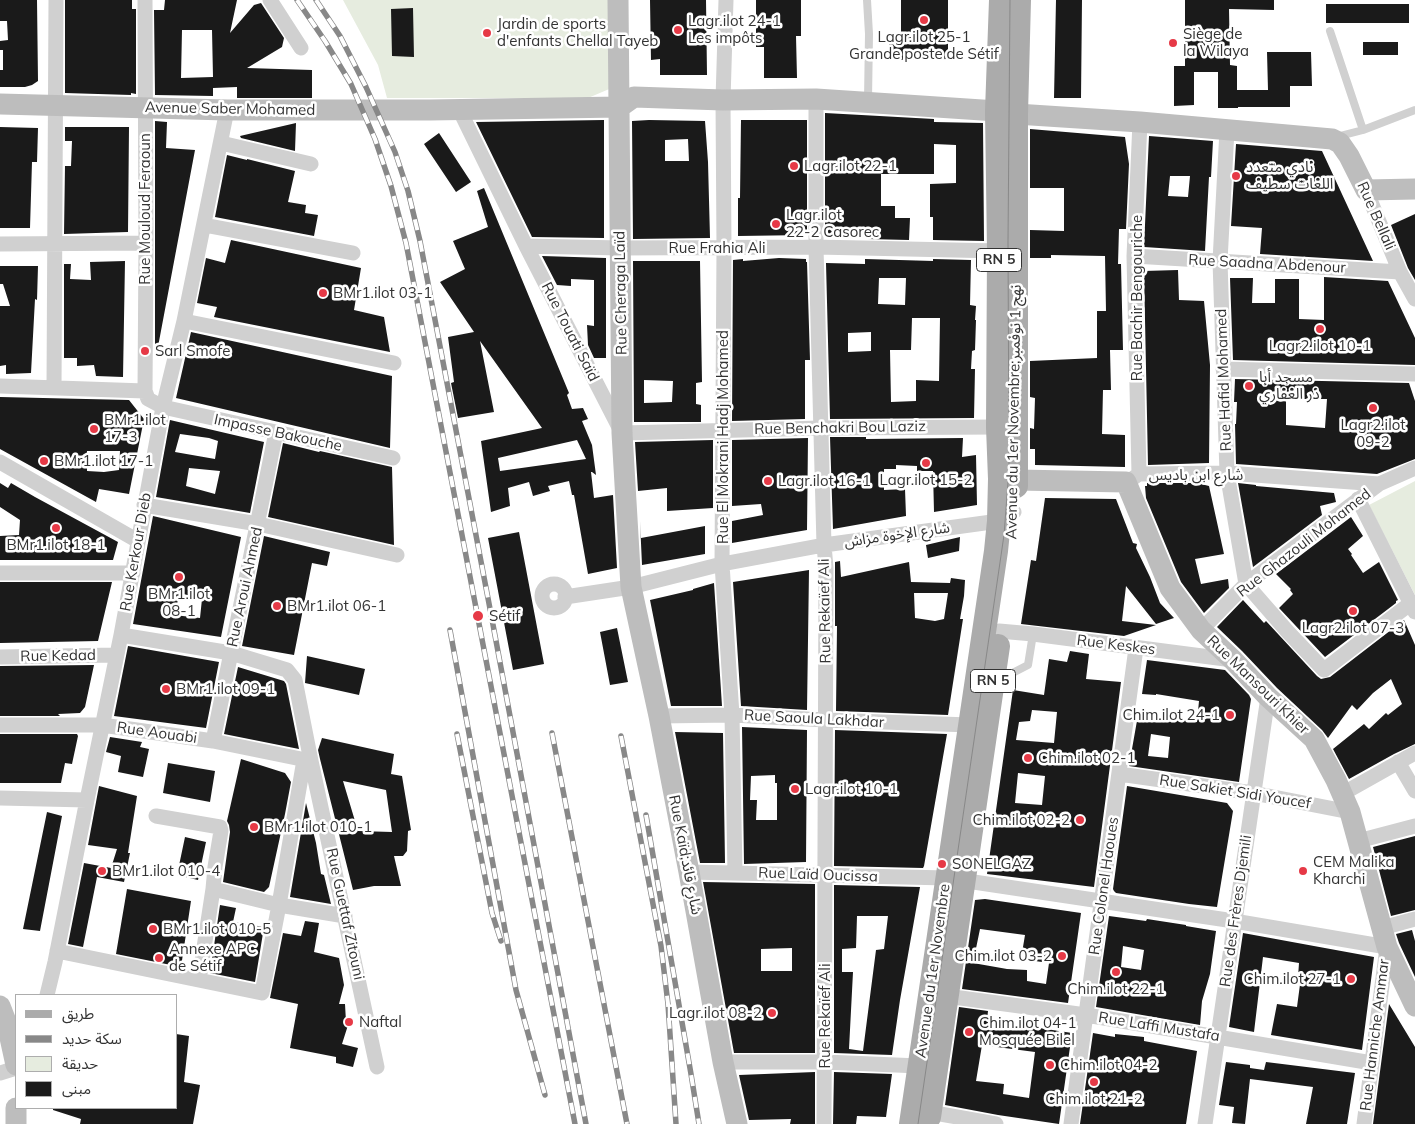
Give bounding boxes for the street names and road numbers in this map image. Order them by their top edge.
street label: Avenue Saber Mohamed [145,99,315,119]
street label: Rue Mouloud Feraoun [136,133,154,285]
street label: Rue Bellali [1353,179,1399,253]
street label: Rue Bachir Bengouriche [1128,215,1146,381]
street label: Rue Cheraga Laïd [611,231,631,355]
street label: Rue Frahia Ali [668,239,766,257]
road number: RN 5 [976,248,1022,272]
street label: Rue Saadna Abdenour [1188,251,1346,277]
street label: Rue Touati Saïd [537,279,603,385]
street label: Avenue du 1er Novembre;نهج 1 نوفمبر [1003,284,1025,540]
street label: Rue Hafid Mohamed [1213,308,1235,452]
street label: Rue El Mokrani Hadj Mohamed [714,330,732,544]
street label: Impasse Bakouche [212,411,344,455]
street label: Rue Benchakri Bou Laziz [754,418,926,438]
street label: شارع ابن باديس [1149,466,1243,484]
street label: Rue Ghazouli Mohamed [1233,485,1375,601]
street label: Rue Kerkour Dieb [117,491,155,613]
street label: شارع الإخوة مزاش [843,519,951,551]
street label: Rue Aroui Ahmed [223,525,267,649]
street label: Rue Rekaïef Ali [815,558,835,664]
street label: Rue Keskes [1076,631,1156,659]
street label: Rue Mansouri Khier [1203,632,1313,738]
street label: Rue Kedad [20,646,96,666]
road number: RN 5 [970,669,1016,692]
street label: Rue Saoula Lakhdar [743,706,885,732]
street label: Rue Aouabi [116,718,198,748]
street label: Rue Sakiet Sidi Youcef [1158,771,1312,813]
street label: Rue Kaïd;شارع قائد [665,793,705,917]
street label: Rue Colonel Haoues [1085,816,1123,956]
street label: Rue des Frères Djemili [1216,834,1256,988]
street label: Rue Guettaf Zitouni [322,846,368,982]
street label: Rue Laïd Oucissa [758,864,878,886]
street label: Avenue du 1er Novembre [912,883,954,1059]
street label: Rue Hanniche Ammar [1357,958,1393,1112]
street label: Rue Rekaïef Ali [816,963,834,1069]
street label: Rue Laffi Mustafa [1097,1009,1221,1045]

